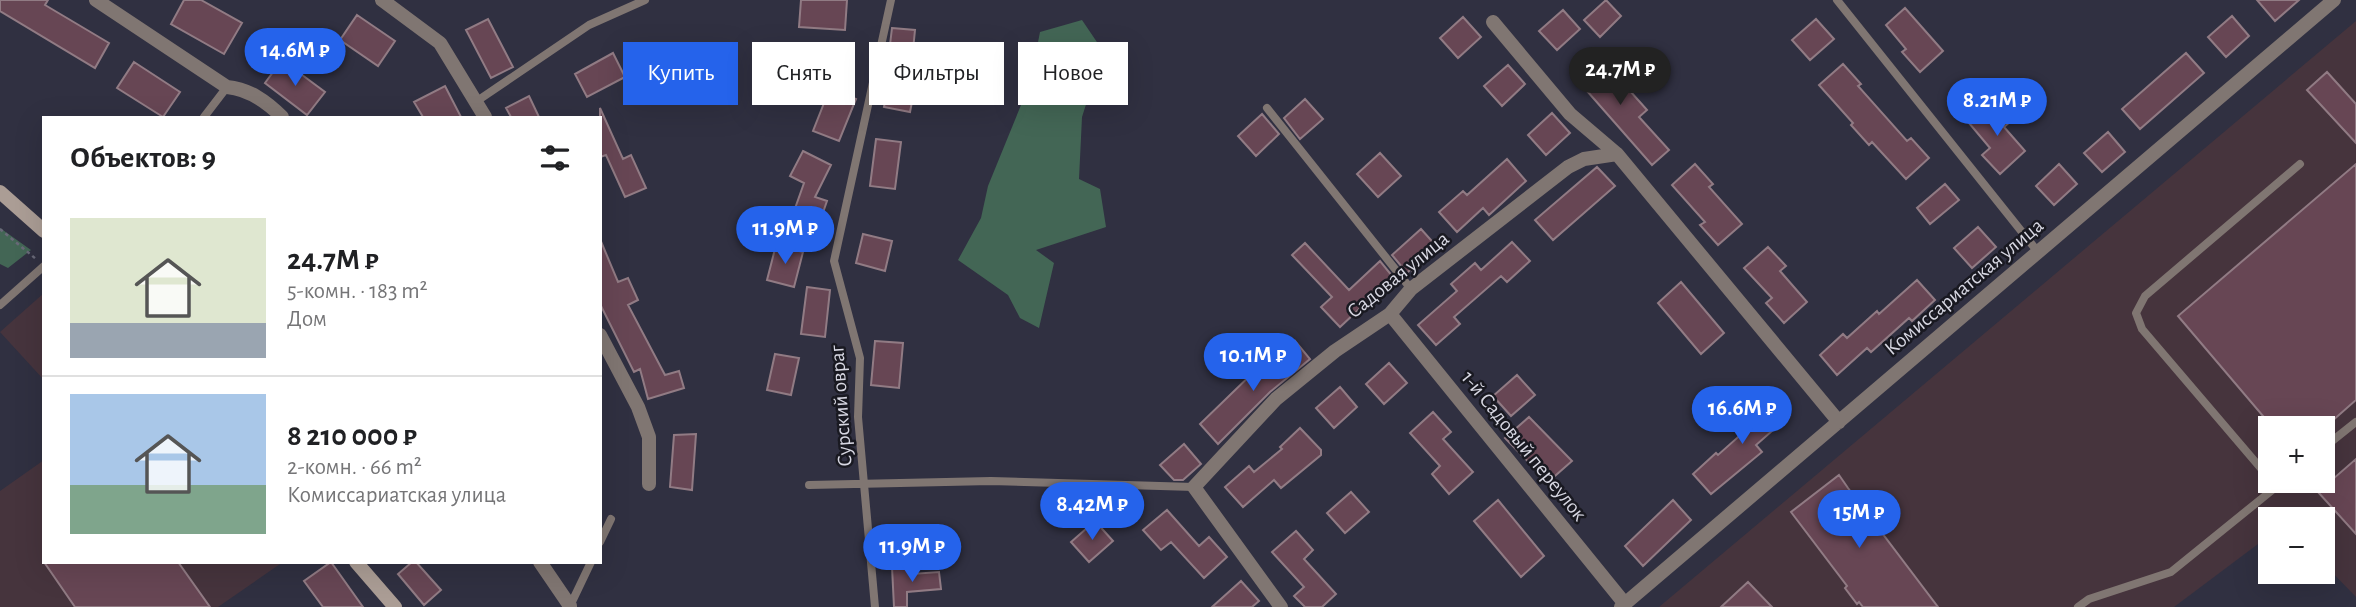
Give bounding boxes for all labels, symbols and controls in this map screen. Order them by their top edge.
pin: 14.6M ₽ [230,28,360,88]
text: 14.6M ₽ [261,39,329,62]
chip: Купить [623,42,738,105]
chip: Снять [752,42,855,105]
chip: Фильтры [869,42,1004,105]
chip: Новое [1018,42,1128,105]
pin: 24.7M ₽ [1555,48,1685,107]
text: 24.7M ₽ [1585,58,1655,81]
pin: 8.21M ₽ [1932,78,2062,138]
text: 8.21M ₽ [1963,89,2031,112]
icon: filters [536,139,574,177]
text: Объектов: 9 [70,143,216,173]
pin: 11.9M ₽ [720,206,850,266]
street label: Комиссариатская улица [1881,214,2048,359]
text: 11.9M ₽ [752,217,818,240]
street label: Садовая улица [1343,227,1453,322]
text: 24.7M ₽ [287,245,379,275]
icon: home [126,246,210,330]
text: 5-комн. · 183 m² [287,280,428,303]
text: Дом [287,308,327,331]
pin: 10.1M ₽ [1188,334,1318,393]
street label: Сурский овраг [826,344,856,467]
text: 10.1M ₽ [1220,344,1286,367]
street label: 1-й Садовый переулок [1457,367,1591,525]
pin: 16.6M ₽ [1677,386,1807,446]
text: 16.6M ₽ [1708,397,1776,420]
map controls [2258,416,2335,584]
button: + [2258,416,2335,493]
text: 8 210 000 ₽ [287,421,417,451]
icon: home [126,422,210,506]
text: 2-комн. · 66 m² [287,456,422,479]
pin: 8.42M ₽ [1027,482,1157,542]
text: Комиссариатская улица [287,484,506,507]
pin: 15M ₽ [1810,490,1908,550]
text: 8.42M ₽ [1056,493,1128,516]
text: 15M ₽ [1834,501,1884,524]
button: − [2258,507,2335,584]
pin: 11.9M ₽ [847,524,977,584]
text: 11.9M ₽ [879,535,945,558]

